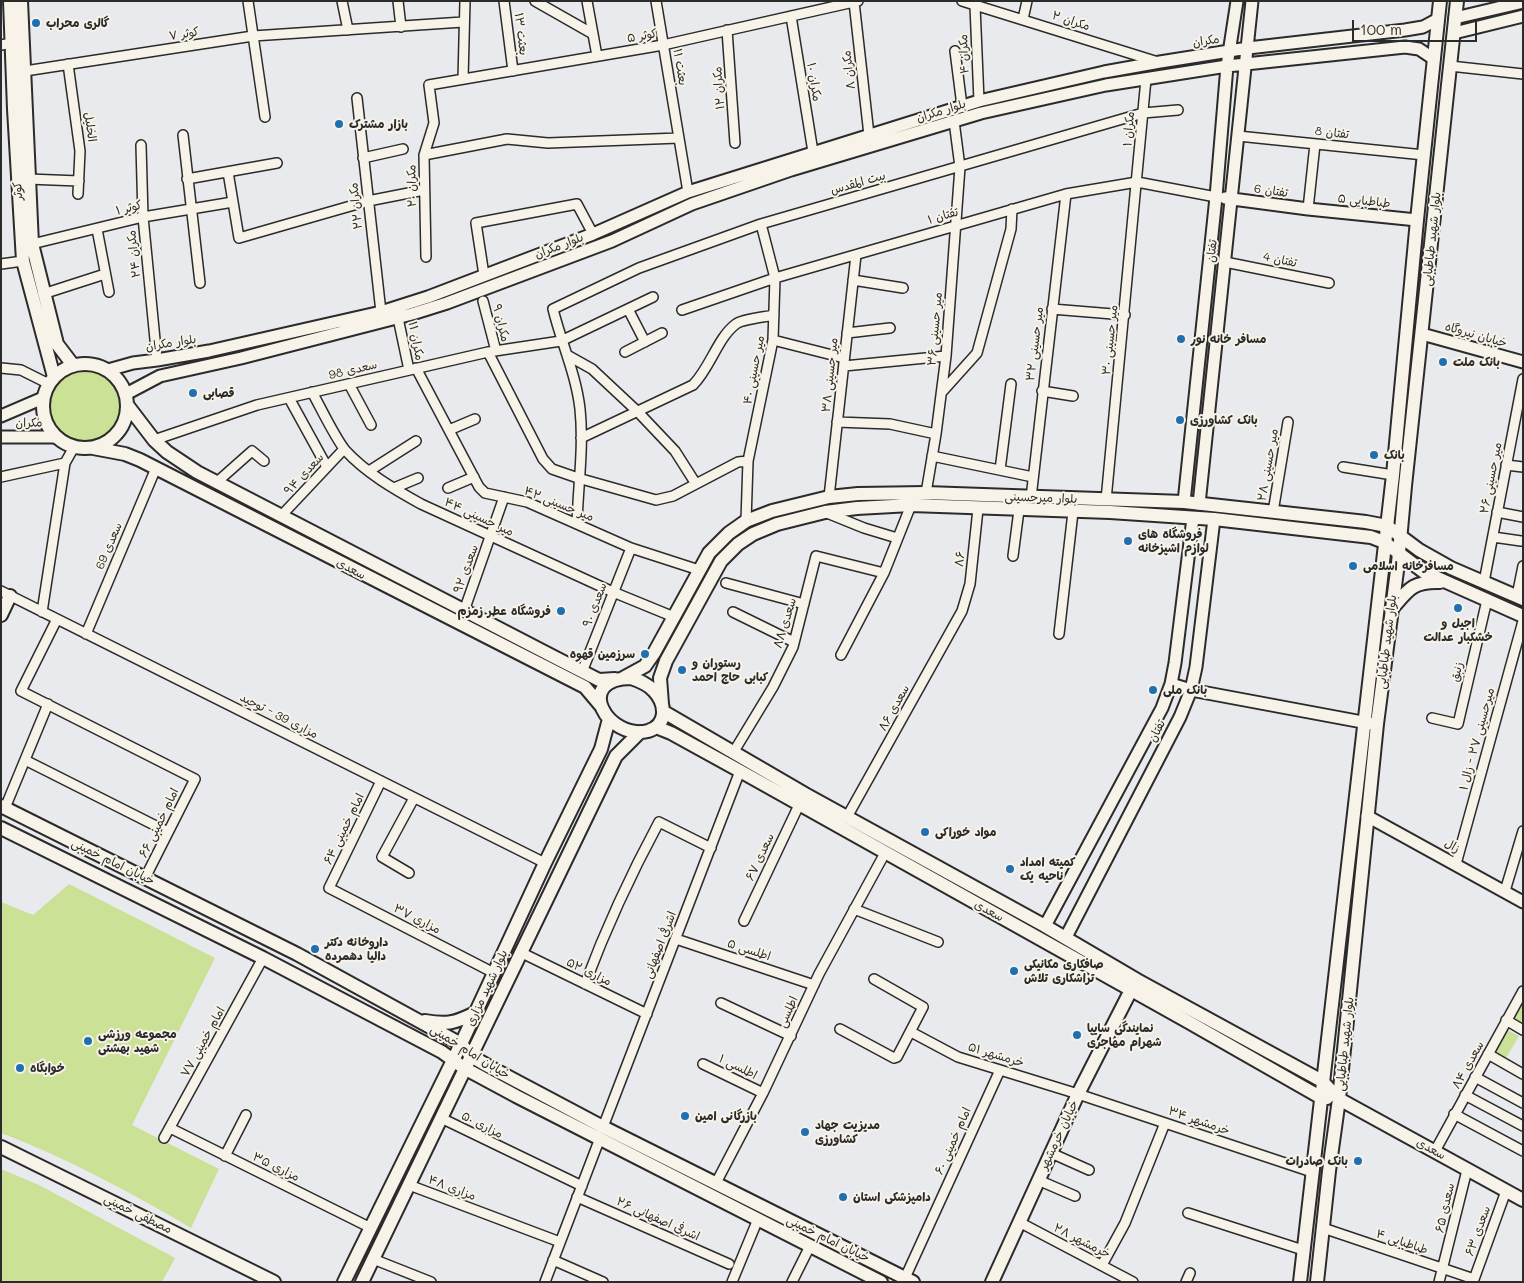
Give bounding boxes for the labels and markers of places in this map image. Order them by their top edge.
place label: گالری محراب [46,16,109,30]
marker: گالری محراب [30,17,42,29]
place label: بازار مشترک [349,117,408,131]
marker: بازار مشترک [333,118,345,130]
place label: مسافر خانه نور [1191,332,1266,346]
marker: مسافر خانه نور [1175,333,1187,345]
place label: بانک ملت [1453,355,1500,369]
marker: بانک ملت [1437,356,1449,368]
place label: قصابی [203,386,234,400]
marker: قصابی [187,387,199,399]
place label: بانک کشاورزی [1190,413,1258,427]
marker: بانک کشاورزی [1174,414,1186,426]
place label: بانک [1384,448,1405,462]
marker: بانک [1368,449,1380,461]
place label: فروشگاه های لوازم اشپزخانه [1138,527,1209,555]
marker: فروشگاه های لوازم اشپزخانه [1122,535,1134,547]
place label: مسافرخانه اسلامی [1363,559,1454,573]
marker: مسافرخانه اسلامی [1347,560,1359,572]
marker: اجیل و خشکبار عدالت [1452,602,1464,614]
place label: فروشگاه عطر زمزم [457,604,551,618]
marker: فروشگاه عطر زمزم [555,605,567,617]
place label: اجیل و خشکبار عدالت [1423,616,1493,644]
place label: سرزمین قهوه [570,647,635,661]
marker: سرزمین قهوه [639,648,651,660]
place label: رستوران و کبابی حاج احمد [692,656,768,684]
marker: رستوران و کبابی حاج احمد [676,664,688,676]
place label: بانک ملی [1163,683,1207,697]
marker: بانک ملی [1147,684,1159,696]
place label: مواد خوراکی [935,825,997,839]
marker: مواد خوراکی [919,826,931,838]
place label: کمیته امداد ناحیه یک [1020,855,1076,883]
marker: کمیته امداد ناحیه یک [1004,863,1016,875]
place label: داروخانه دکتر دالیا دهمرده [325,935,388,963]
marker: داروخانه دکتر دالیا دهمرده [309,943,321,955]
place label: صافکاری مکانیکی تراشکاری تلاش [1024,957,1104,985]
marker: صافکاری مکانیکی تراشکاری تلاش [1008,965,1020,977]
place label: نمایندگی سایپا شهرام مهاجری [1087,1021,1161,1049]
place label: مجموعه ورزشی شهید بهشتی [98,1027,177,1055]
marker: نمایندگی سایپا شهرام مهاجری [1071,1029,1083,1041]
marker: مجموعه ورزشی شهید بهشتی [82,1035,94,1047]
place label: خوابگاه [30,1061,65,1075]
marker: خوابگاه [14,1062,26,1074]
place label: بازرگانی امین [695,1109,757,1123]
marker: بازرگانی امین [679,1110,691,1122]
place label: مدیزیت جهاد کشاورزی [815,1118,880,1146]
marker: مدیزیت جهاد کشاورزی [799,1126,811,1138]
place label: بانک صادرات [1286,1154,1348,1168]
marker: بانک صادرات [1352,1155,1364,1167]
place label: دامپزشکی استان [853,1190,931,1204]
marker: دامپزشکی استان [837,1191,849,1203]

